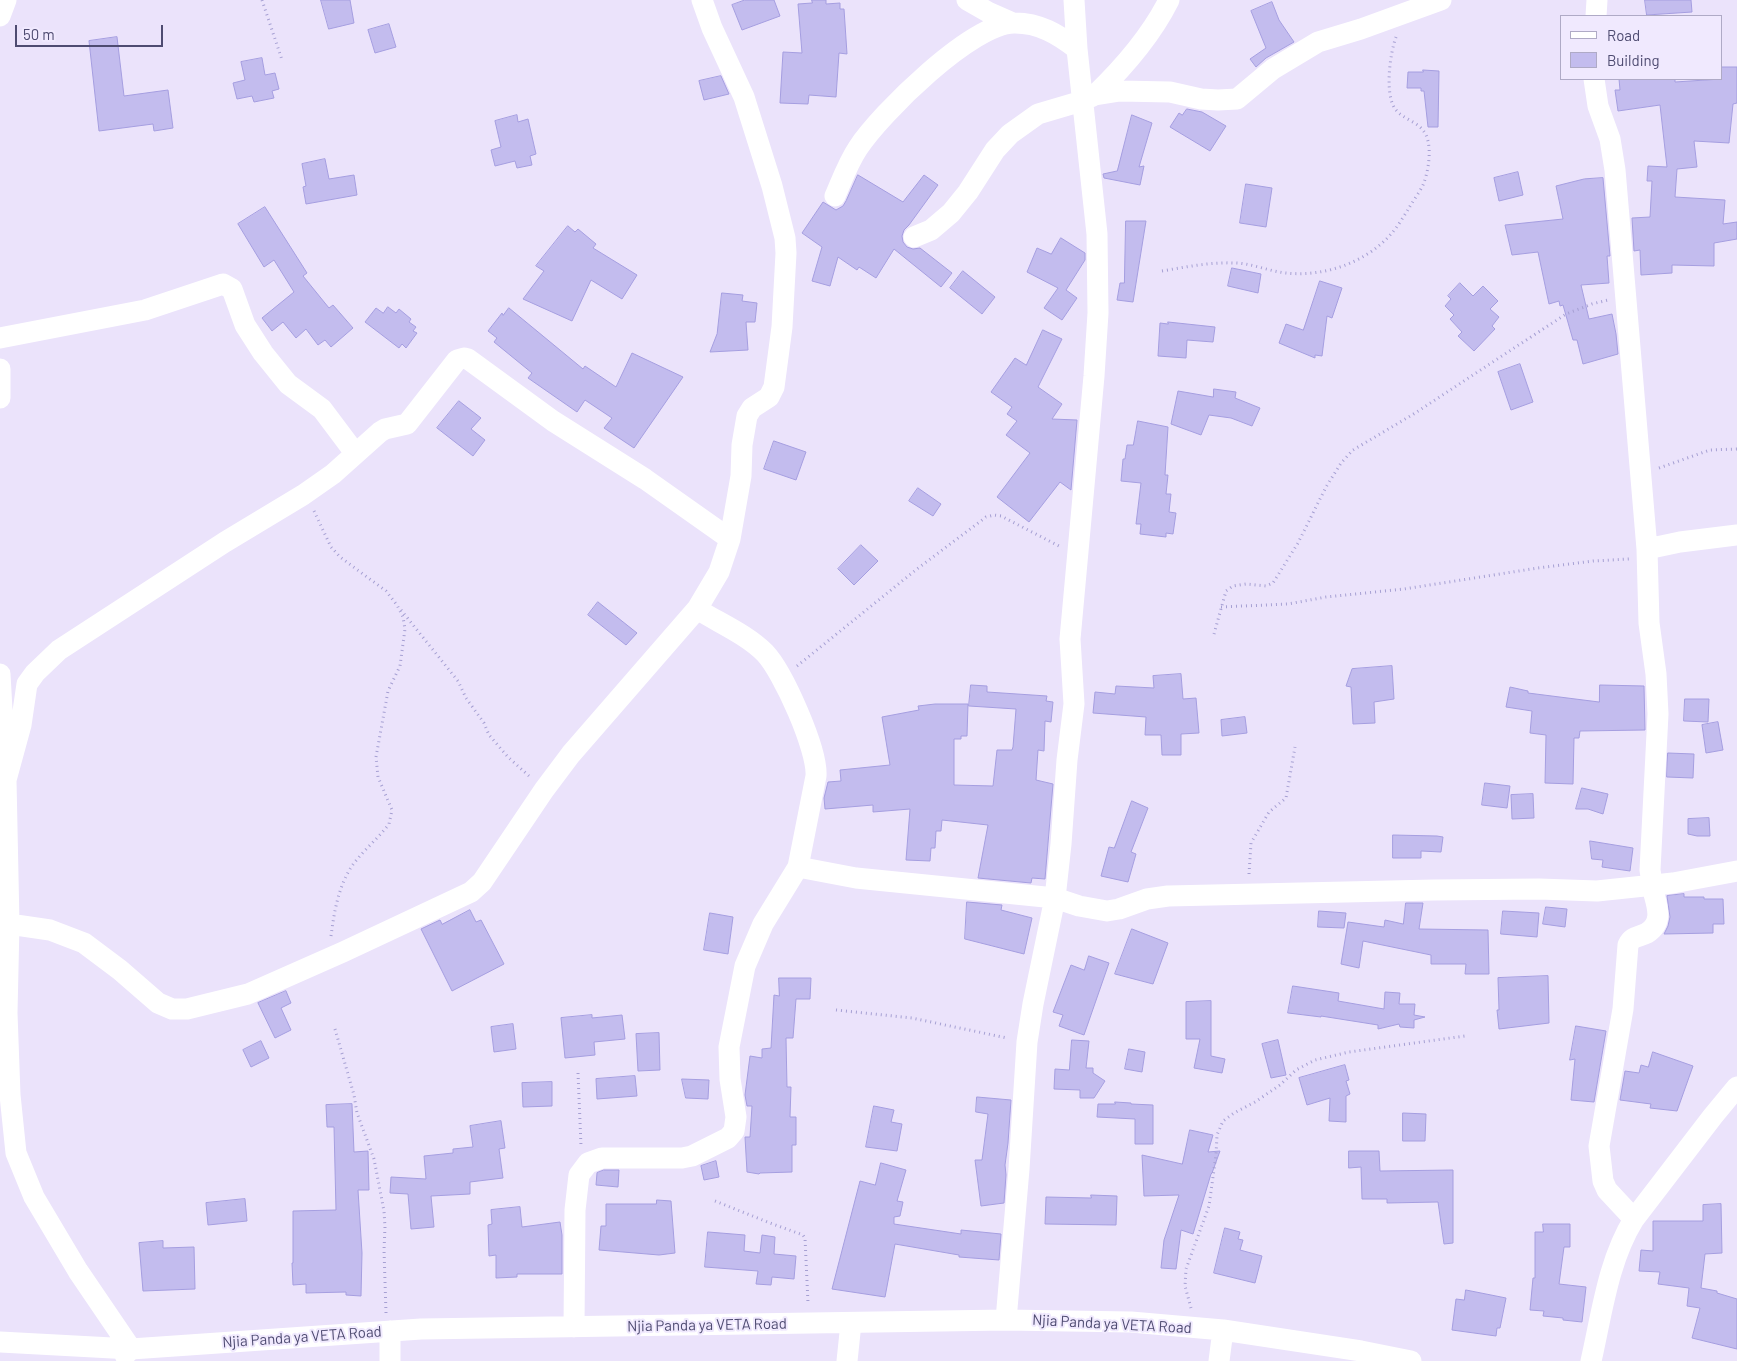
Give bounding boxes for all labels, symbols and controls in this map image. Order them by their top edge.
scale bar [18,15,165,47]
legend [1560,15,1722,80]
text: 50 m [23,25,55,43]
text: Road [1607,26,1640,44]
text: Building [1607,51,1660,69]
street label: Njia Panda ya VETA Road [1032,1311,1192,1337]
street label: Njia Panda ya VETA Road [627,1315,787,1335]
street label: Njia Panda ya VETA Road [222,1322,382,1352]

